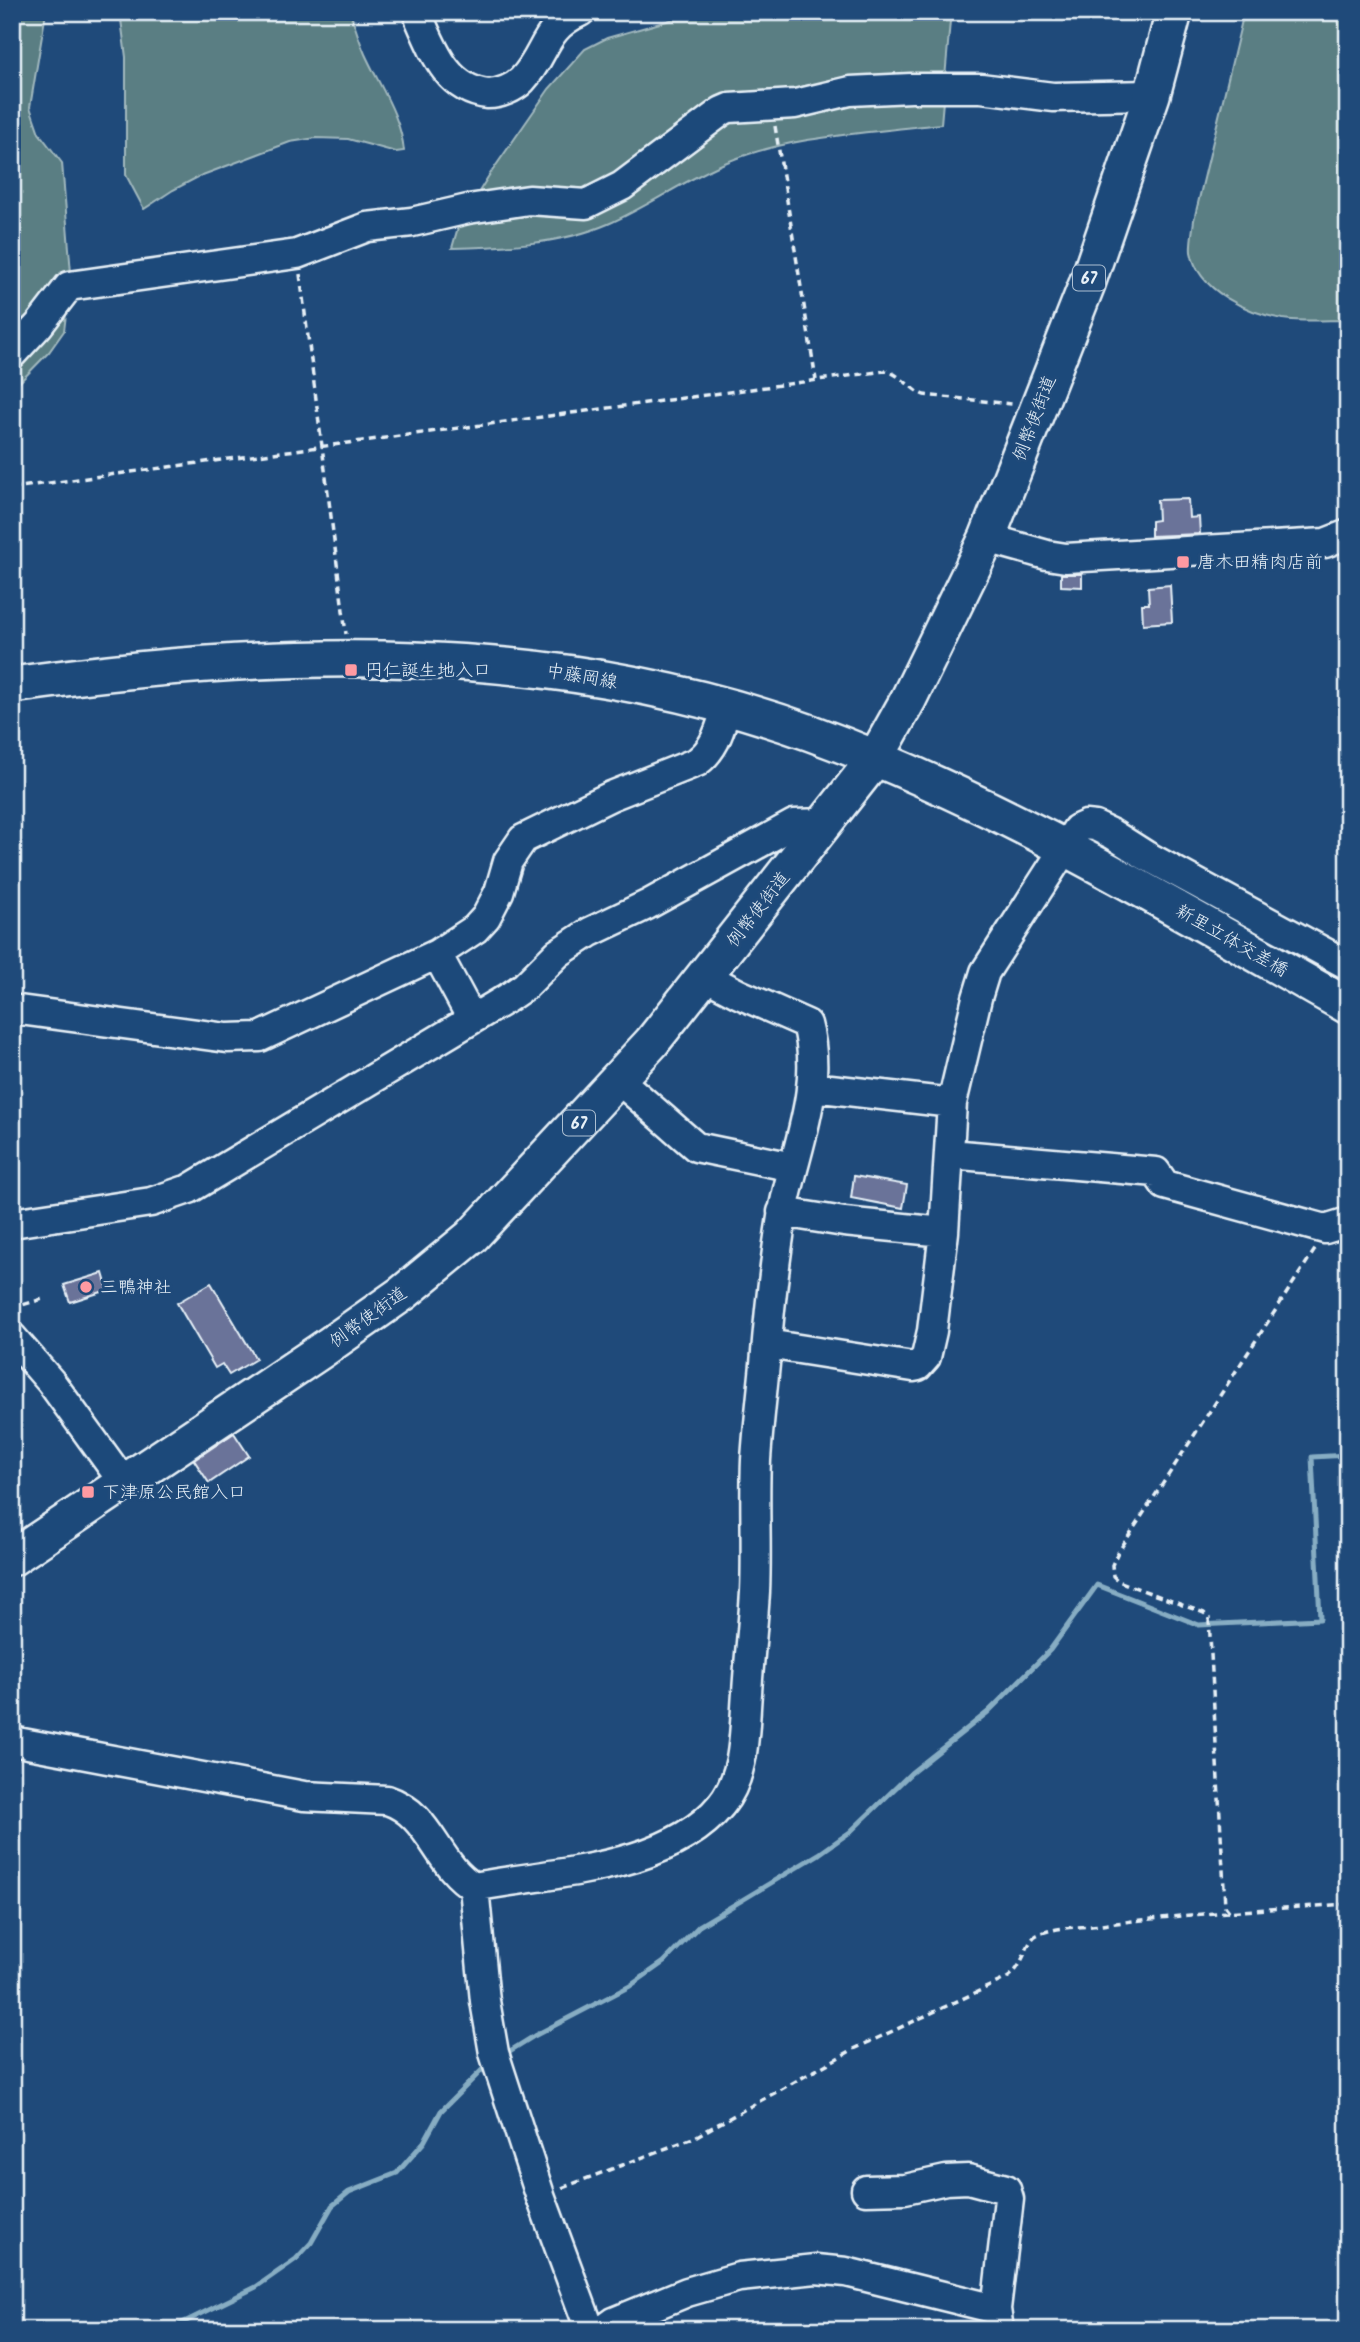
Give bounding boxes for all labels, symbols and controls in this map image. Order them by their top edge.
road number: 67 [1073,266,1105,290]
street label: 例幣使街道 [1006,371,1065,466]
place label: 唐木田精肉店前 [1197,549,1323,578]
marker: 唐木田精肉店前 [1175,554,1191,570]
place label: 円仁誕生地入口 [365,657,491,686]
street label: 中藤岡線 [544,657,620,698]
marker: 円仁誕生地入口 [343,662,359,678]
street label: 例幣使街道 [720,866,798,954]
street label: 新里立体交差橋 [1169,897,1293,985]
road number: 67 [563,1110,595,1135]
place label: 三鴨神社 [100,1274,172,1303]
marker: 三鴨神社 [78,1279,94,1295]
street label: 例幣使街道 [324,1280,414,1356]
place label: 下津原公民館入口 [102,1479,246,1508]
marker: 下津原公民館入口 [80,1484,96,1500]

